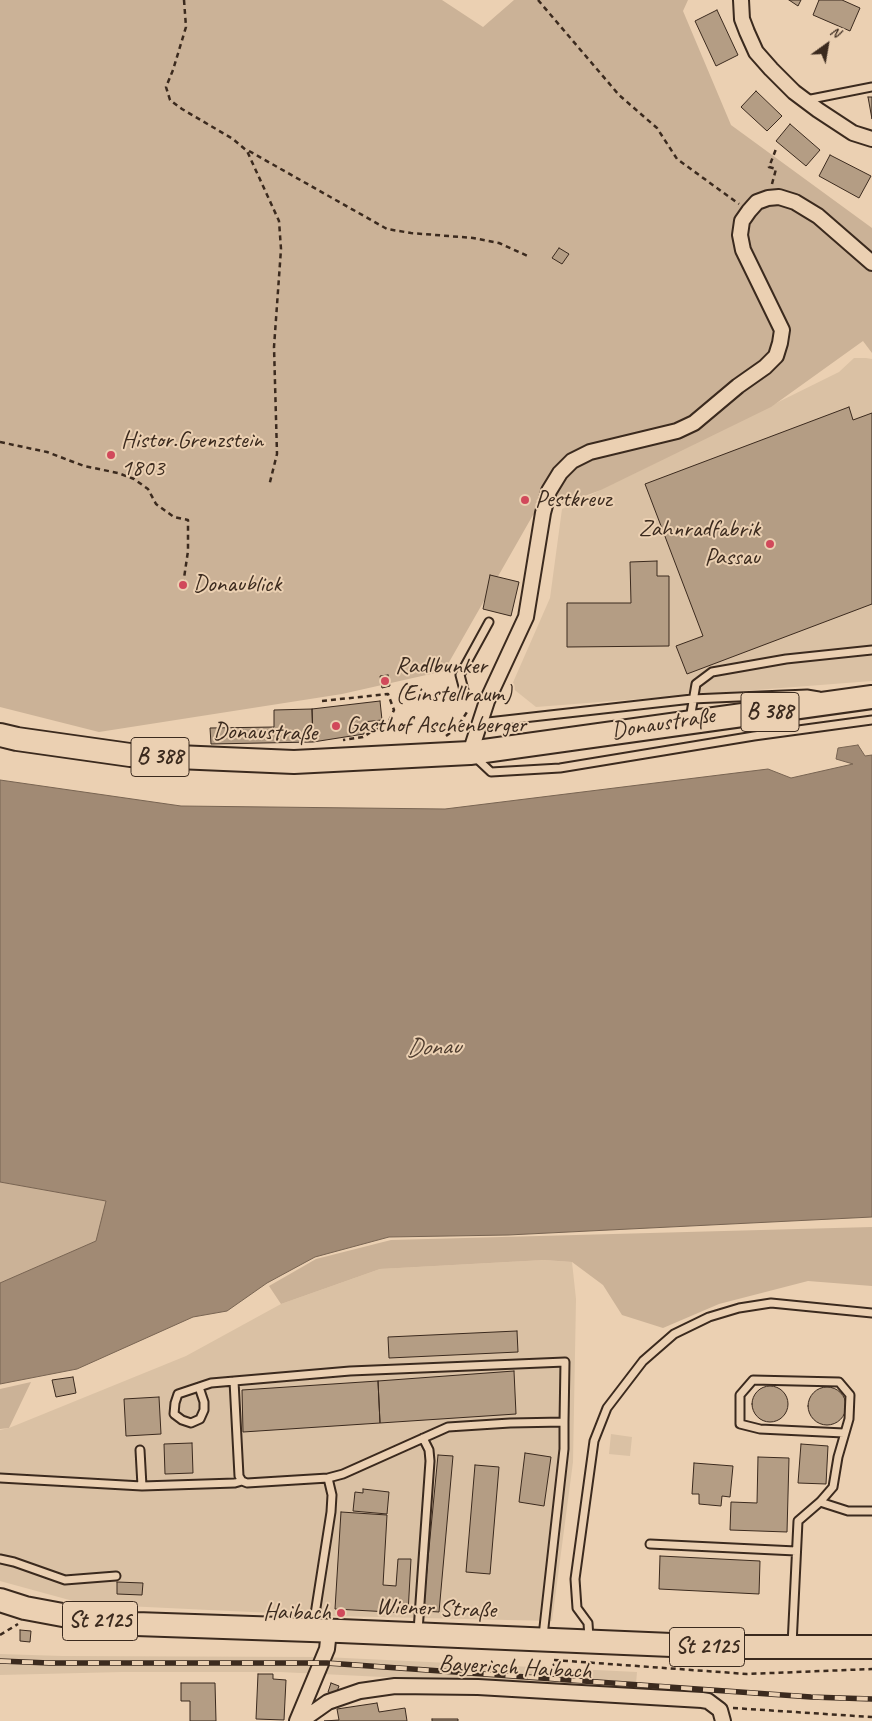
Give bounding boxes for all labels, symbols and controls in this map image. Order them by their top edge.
north arrow [802,20,852,70]
text: N [827,22,843,41]
place label: Histor.Grenzstein 1803 [121,427,263,483]
marker: Histor.Grenzstein 1803 [105,449,117,461]
place label: Pestkreuz [535,486,611,514]
marker: Pestkreuz [519,494,531,506]
place label: Zahnradfabrik Passau [639,516,760,572]
marker: Zahnradfabrik Passau [764,538,776,550]
place label: Donaublick [193,571,281,599]
marker: Donaublick [177,579,189,591]
place label: Radlbunker (Einstellraum) [395,653,512,709]
marker: Radlbunker (Einstellraum) [379,675,391,687]
road number: B 388 [741,692,799,732]
street label: Donaustraße [609,702,717,746]
place label: Gasthof Aschenberger [346,712,526,740]
street label: Donaustraße [213,718,317,748]
marker: Gasthof Aschenberger [330,720,342,732]
road number: B 388 [131,738,189,776]
water label: Donau [405,1032,461,1064]
street label: Wiener Straße [376,1593,496,1625]
place label: Haibach [263,1599,331,1627]
road number: St 2125 [62,1602,138,1640]
marker: Haibach [335,1607,347,1619]
road number: St 2125 [670,1628,744,1666]
street label: Bayerisch Haibach [438,1650,592,1686]

